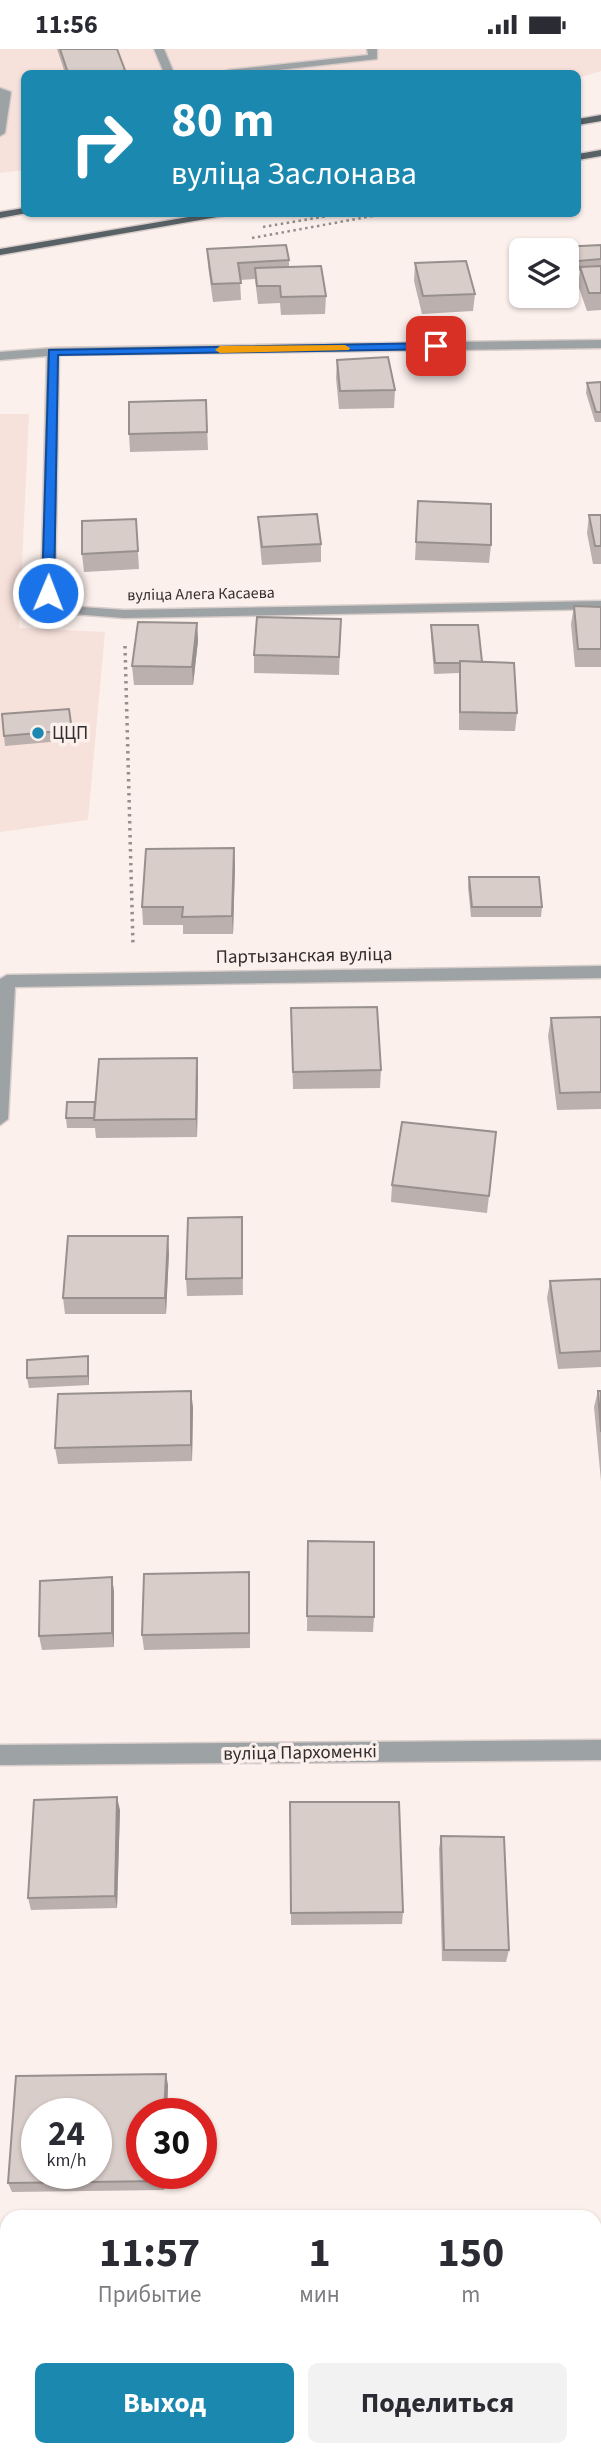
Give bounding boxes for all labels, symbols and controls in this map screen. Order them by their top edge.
text: 11:56 [35,6,98,43]
text: 80 m [171,86,275,156]
icon: right [56,98,147,189]
text: вуліца Заслонава [171,151,417,197]
map controls [509,238,579,308]
button: layers [509,238,579,308]
pin [406,316,466,376]
icon: arrive [417,327,455,365]
position arrow [11,556,85,630]
street label: вуліца Алега Касаева [127,582,275,606]
place label: ЦЦП [52,720,88,747]
marker: ЦЦП [30,725,46,741]
street label: Партызанская вуліца [215,941,393,971]
street label: вуліца Пархоменкі [223,1738,377,1768]
speed limit sign: 30 [126,2098,217,2189]
text: 24 [48,2109,85,2159]
text: km/h [47,2148,86,2173]
text: 11:57 [99,2223,200,2283]
text: 1 [308,2223,331,2283]
text: 150 [438,2223,504,2283]
text: Прибытие [98,2278,201,2311]
text: мин [299,2278,340,2311]
text: m [461,2278,480,2311]
button: Выход [35,2363,294,2443]
button: Поделиться [308,2363,567,2443]

